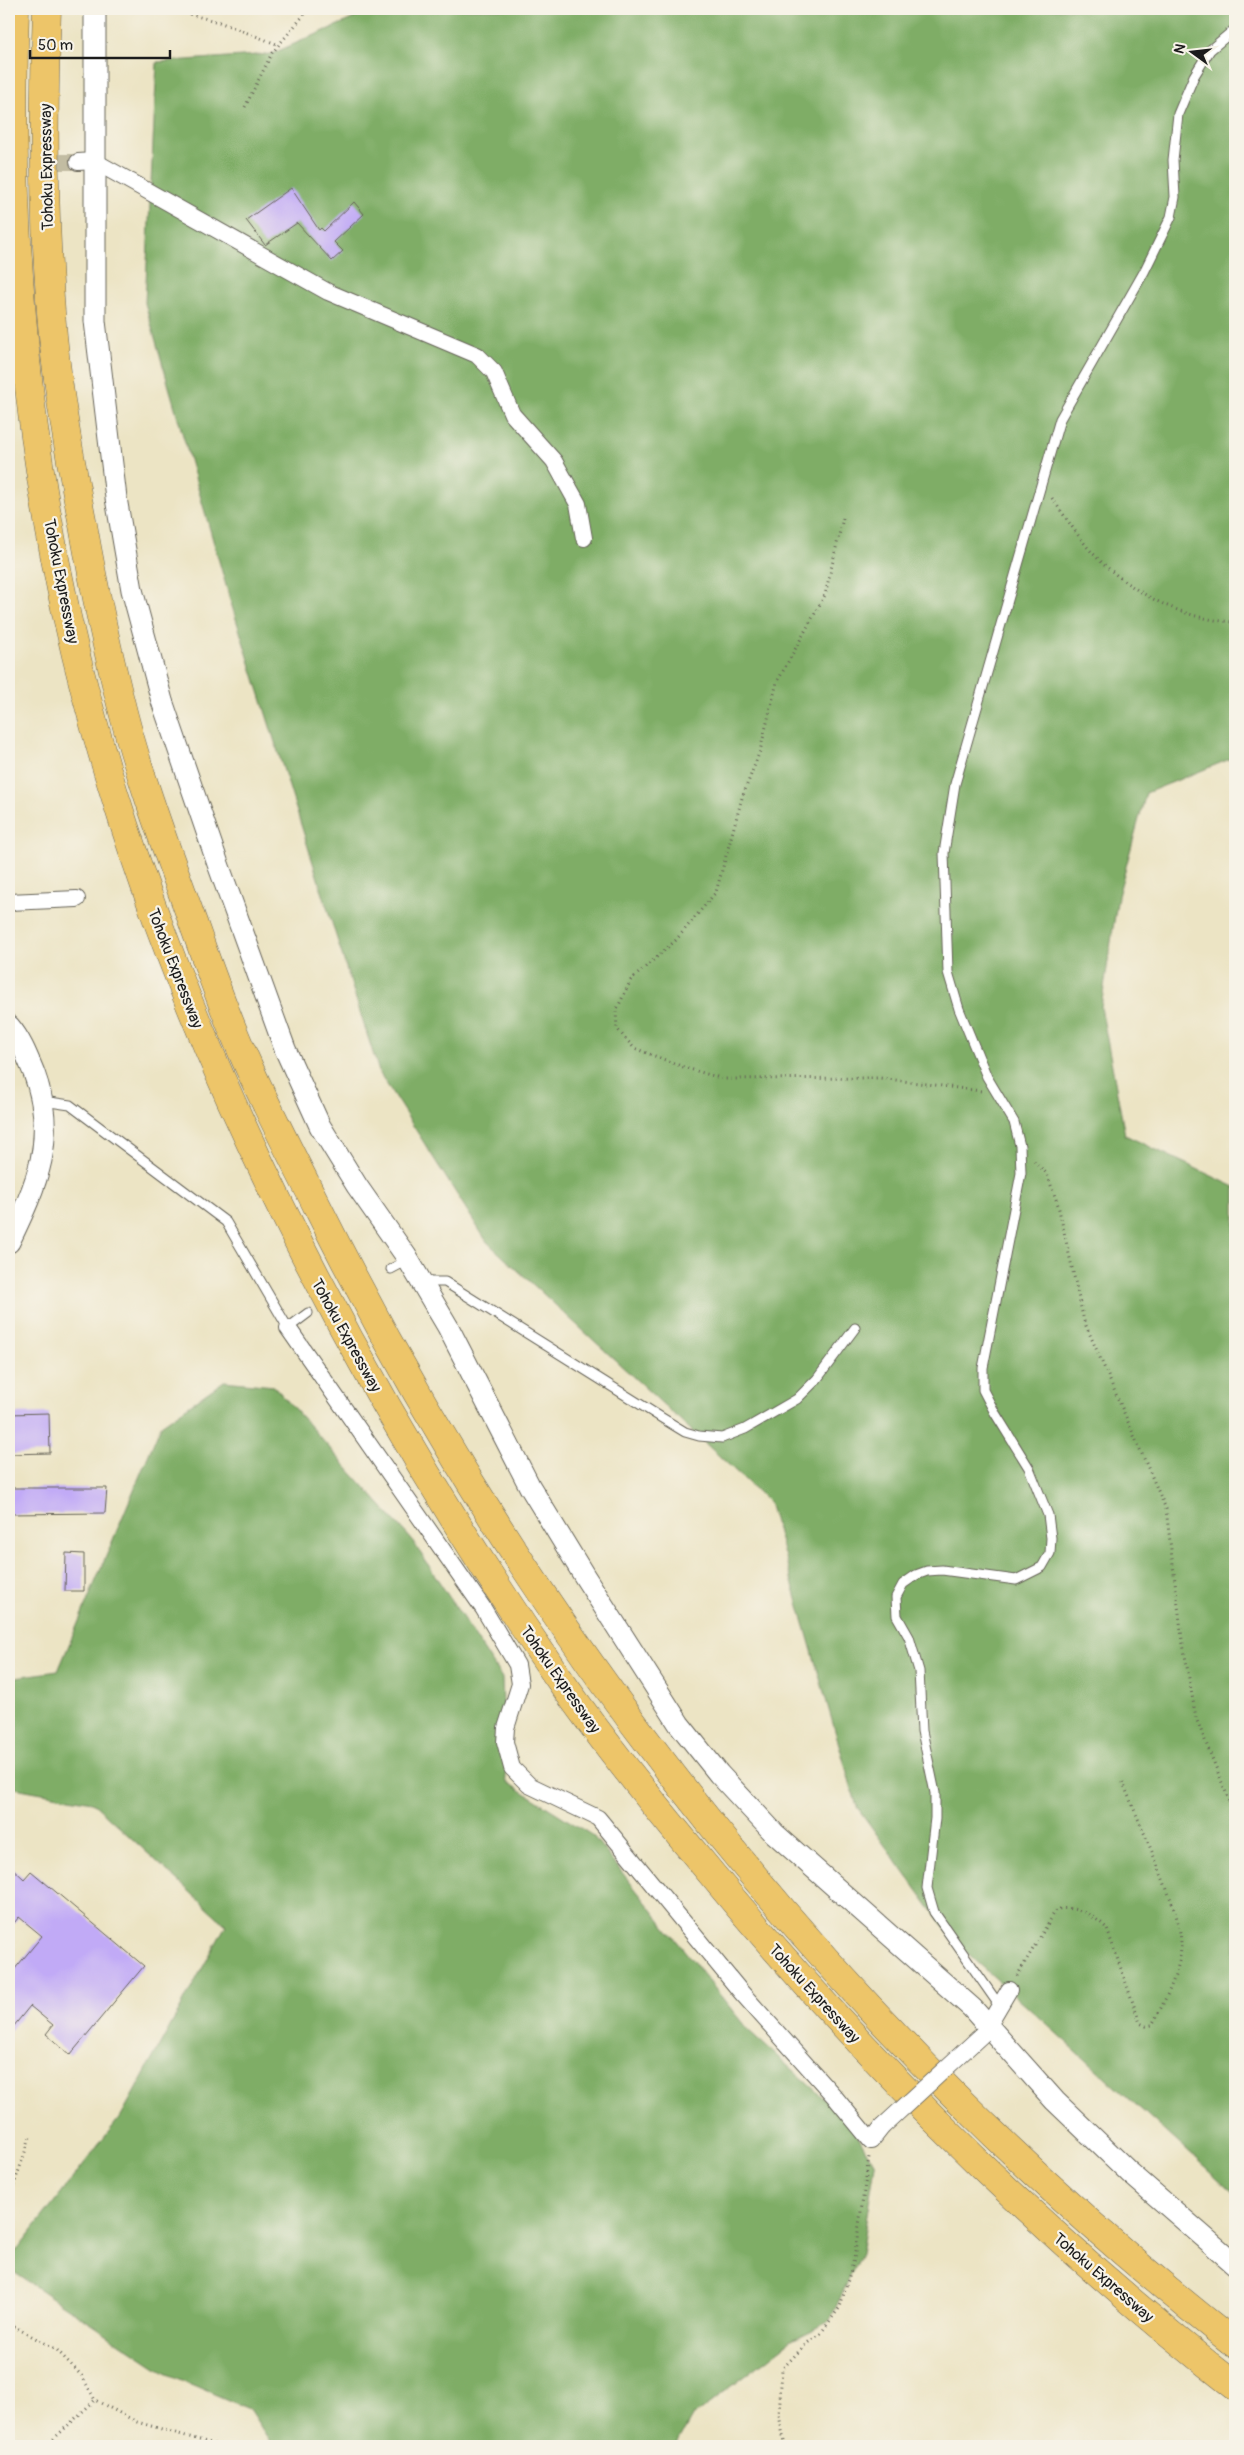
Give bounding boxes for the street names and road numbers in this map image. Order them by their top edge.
street label: Tohoku Expressway [36,103,58,231]
street label: Tohoku Expressway [39,517,83,645]
street label: Tohoku Expressway [143,906,207,1031]
street label: Tohoku Expressway [307,1275,386,1396]
street label: Tohoku Expressway [516,1622,605,1737]
street label: Tohoku Expressway [764,1940,864,2048]
street label: Tohoku Expressway [1049,2229,1158,2327]

